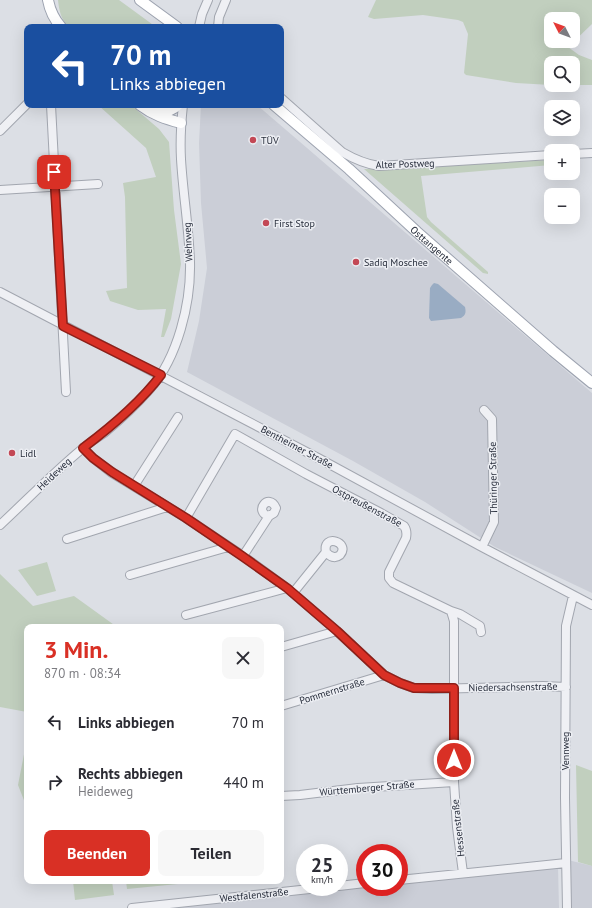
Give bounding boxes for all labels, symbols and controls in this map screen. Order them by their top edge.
north arrow [544,12,580,48]
map controls [544,12,580,224]
text: 70 m [110,36,171,73]
icon: left [44,40,96,92]
button: search [544,56,580,92]
text: Links abbiegen [110,72,226,95]
button: layers [544,100,580,136]
place label: TÜV [261,134,279,147]
marker: TÜV [248,135,258,145]
button: + [544,144,580,180]
pin [37,155,71,189]
street label: Alter Postweg [375,156,435,172]
icon: arrive [43,161,65,183]
button: − [544,188,580,224]
place label: First Stop [274,217,315,230]
marker: First Stop [261,218,271,228]
street label: Wehrweg [180,222,196,262]
street label: Osttangente [408,223,456,267]
place label: Sadiq Moschee [364,256,428,269]
marker: Sadiq Moschee [351,257,361,267]
street label: Bentheimer Straße [258,422,336,472]
street label: Thüringer Straße [486,442,500,514]
place label: Lidl [20,447,36,460]
marker: Lidl [7,448,17,458]
street label: Heideweg [34,455,74,493]
street label: Ostpreußenstraße [330,482,404,530]
text: 3 Min. [44,634,108,665]
button: close [222,637,264,679]
text: 870 m · 08:34 [44,665,121,682]
street label: Pommernstraße [298,675,366,707]
street label: Niedersachsenstraße [468,680,558,694]
icon: left [44,711,66,733]
text: Links abbiegen [78,713,174,732]
text: 70 m [231,713,264,732]
street label: Vennweg [559,732,572,771]
position arrow [433,739,475,781]
text: Rechts abbiegen [78,764,183,783]
icon: right [44,771,66,793]
text: 440 m [223,773,264,792]
street label: Württemberger Straße [319,777,415,799]
text: Heideweg [78,783,133,800]
street label: Hessenstraße [449,799,467,857]
button: Beenden [44,830,150,876]
button: Teilen [158,830,264,876]
speed limit sign: 30 [356,844,408,896]
text: 25 [311,852,333,878]
text: km/h [311,873,333,886]
street label: Westfalenstraße [219,885,289,905]

